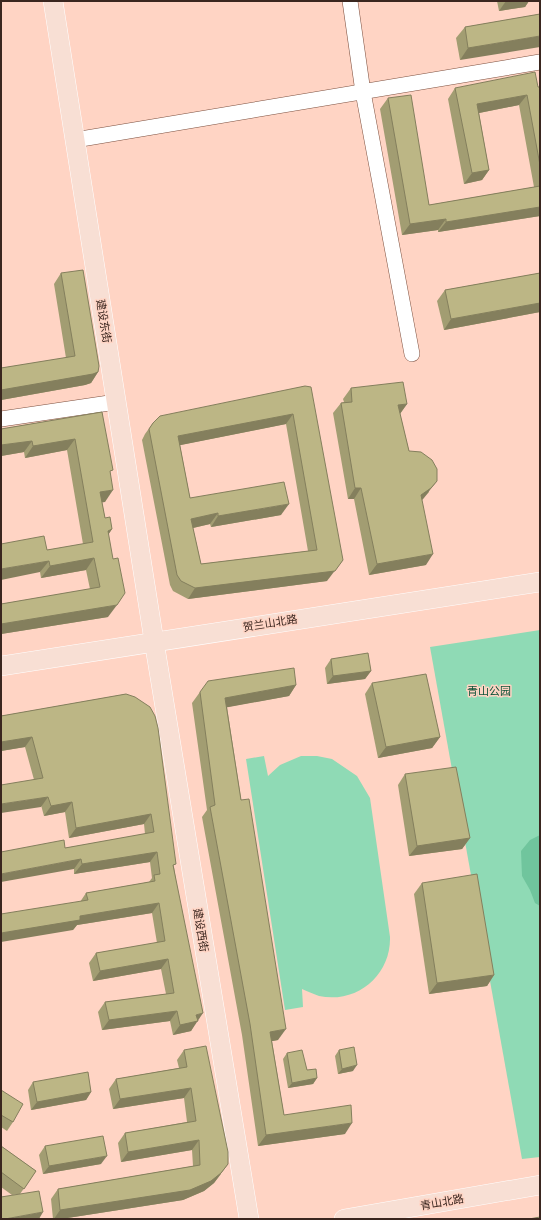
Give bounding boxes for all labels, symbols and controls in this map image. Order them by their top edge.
street label: 建设东街 [95,298,114,344]
street label: 贺兰山北路 [242,612,298,633]
park label: 青山公园 [467,684,511,697]
street label: 建设西街 [192,907,211,953]
street label: 青山北路 [419,1191,465,1212]

